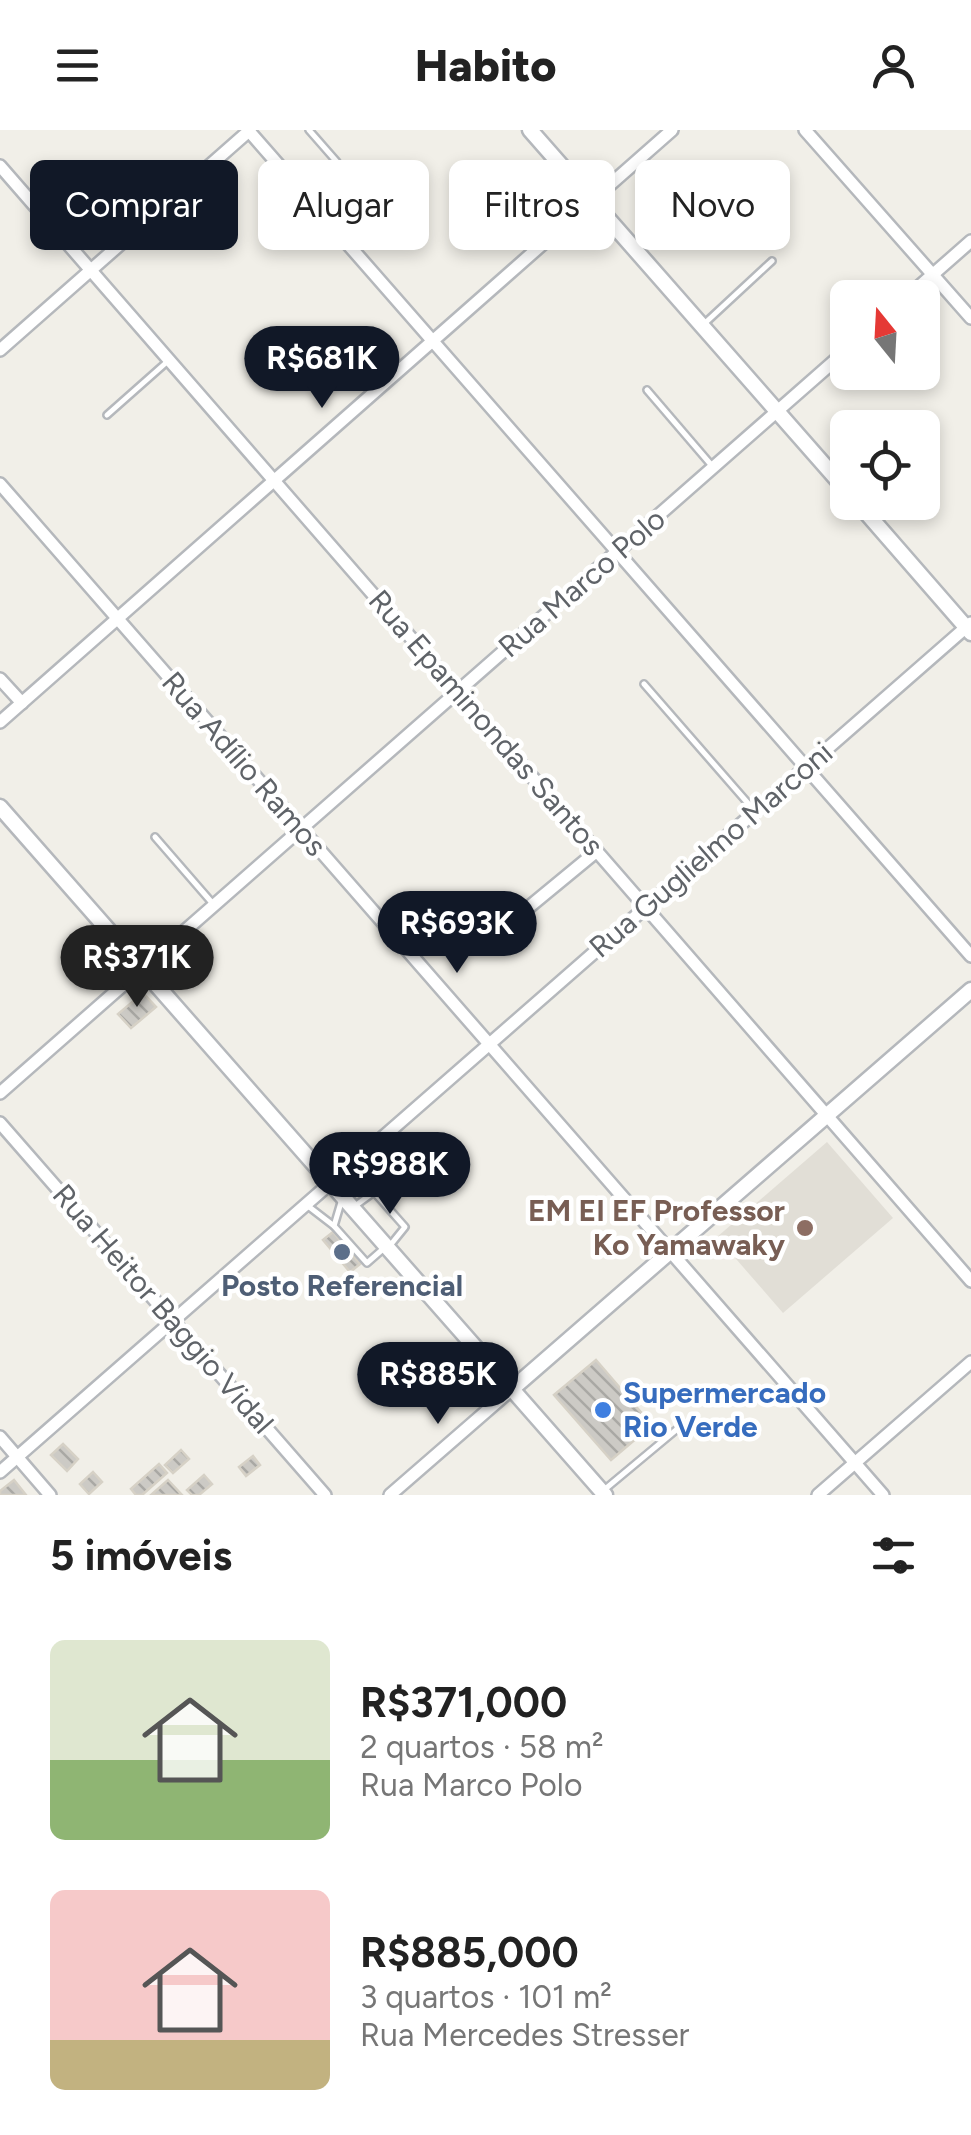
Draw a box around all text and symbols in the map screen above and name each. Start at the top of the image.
icon: menu [50,38,105,93]
text: Habito [415,38,556,92]
icon: person [866,38,921,93]
chip: Comprar [30,160,238,250]
chip: Alugar [258,160,429,250]
chip: Filtros [449,160,615,250]
chip: Novo [635,160,790,250]
north arrow [830,280,940,390]
map controls [830,280,940,520]
pin: R$681K [241,326,403,411]
text: R$681K [266,339,378,377]
button: locate [830,410,940,520]
street label: Rua Marco Polo [491,500,673,665]
street label: Rua Epaminondas Santos [361,582,612,863]
street label: Rua Adílio Ramos [154,664,335,863]
street label: Rua Guglielmo Marconi [581,734,840,965]
pin: R$693K [376,891,538,976]
text: R$693K [400,904,514,942]
pin: R$371K [56,925,218,1010]
text: R$371K [83,938,191,976]
pin: R$988K [309,1132,471,1217]
text: R$988K [331,1145,449,1183]
street label: Rua Heitor Baggio Vidal [45,1176,282,1441]
place label: EM EI EF Professor Ko Yamawaky [528,1192,786,1263]
marker: EM EI EF Professor Ko Yamawaky [794,1217,816,1239]
marker: Posto Referencial [331,1241,353,1263]
place label: Posto Referencial [221,1267,463,1304]
pin: R$885K [357,1342,519,1427]
text: R$885K [379,1355,497,1393]
place label: Supermercado Rio Verde [623,1374,826,1445]
marker: Supermercado Rio Verde [592,1399,614,1421]
icon: filters [866,1528,921,1583]
text: 5 imóveis [50,1530,232,1581]
text: R$371,000 [360,1677,567,1728]
icon: home [130,1680,250,1800]
text: 2 quartos · 58 m² [360,1728,603,1766]
text: Rua Marco Polo [360,1766,582,1804]
text: R$885,000 [360,1927,579,1978]
icon: home [130,1930,250,2050]
text: 3 quartos · 101 m² [360,1978,612,2016]
text: Rua Mercedes Stresser [360,2016,689,2054]

